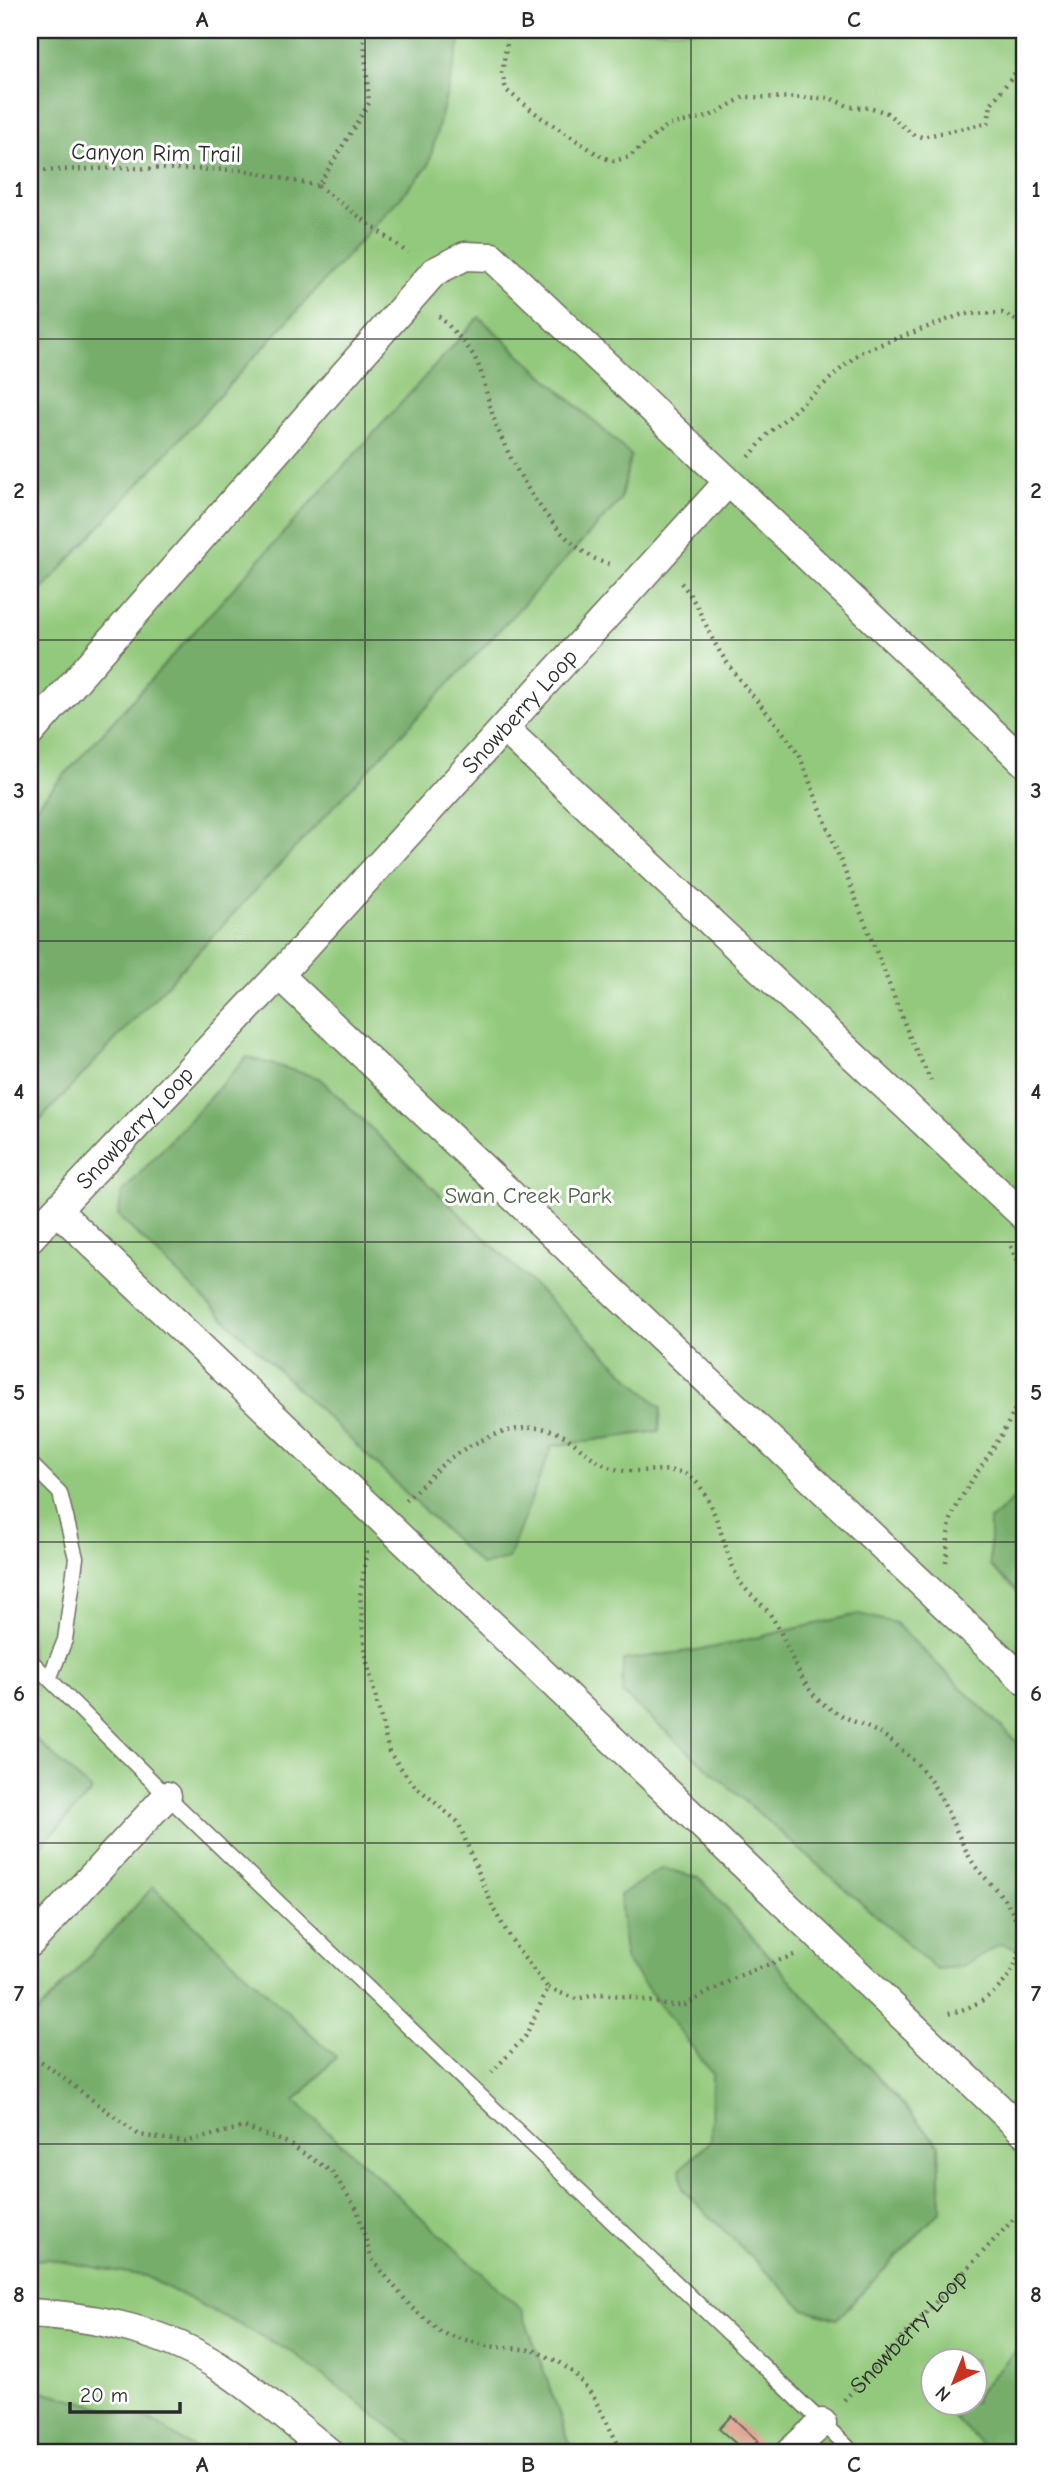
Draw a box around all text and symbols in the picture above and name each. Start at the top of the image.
text: A [196,6,209,33]
text: B [521,6,535,33]
text: C [847,6,861,33]
street label: Canyon Rim Trail [71,138,241,168]
text: 1 [14,176,24,203]
text: 1 [1031,176,1041,203]
text: 2 [13,477,25,504]
text: 2 [1030,477,1042,504]
street label: Snowberry Loop [456,643,583,779]
text: 3 [13,777,25,804]
text: 3 [1030,777,1042,804]
street label: Snowberry Loop [70,1061,199,1195]
text: 4 [14,1078,25,1105]
text: 4 [1031,1078,1042,1105]
park label: Swan Creek Park [444,1182,612,1209]
text: 5 [13,1379,25,1406]
text: 5 [1030,1379,1042,1406]
text: 6 [13,1680,25,1707]
text: 6 [1030,1680,1042,1707]
text: 7 [14,1980,25,2007]
text: 7 [1031,1980,1042,2007]
street label: Snowberry Loop [844,2264,973,2399]
text: 8 [13,2281,25,2308]
text: 8 [1030,2281,1042,2308]
north arrow [918,2346,988,2416]
scale bar [70,2371,180,2415]
text: N [931,2381,955,2406]
text: 20 m [80,2383,128,2407]
text: A [196,2451,209,2478]
text: B [521,2451,535,2478]
text: C [847,2451,861,2478]

